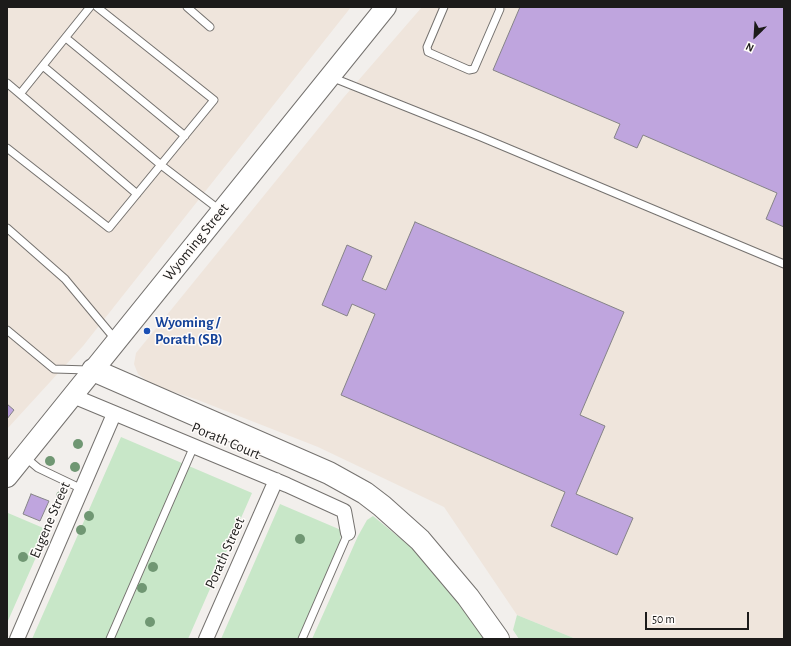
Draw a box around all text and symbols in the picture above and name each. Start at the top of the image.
north arrow [735,16,775,56]
text: N [744,41,756,54]
street label: Wyoming Street [159,199,233,285]
place label: Wyoming / Porath (SB) [155,313,223,348]
marker: Wyoming / Porath (SB) [142,326,152,336]
street label: Porath Court [189,418,263,464]
street label: Eugene Street [26,479,74,561]
street label: Porath Street [201,514,249,592]
scale bar [647,604,751,630]
text: 50 m [652,613,675,625]

